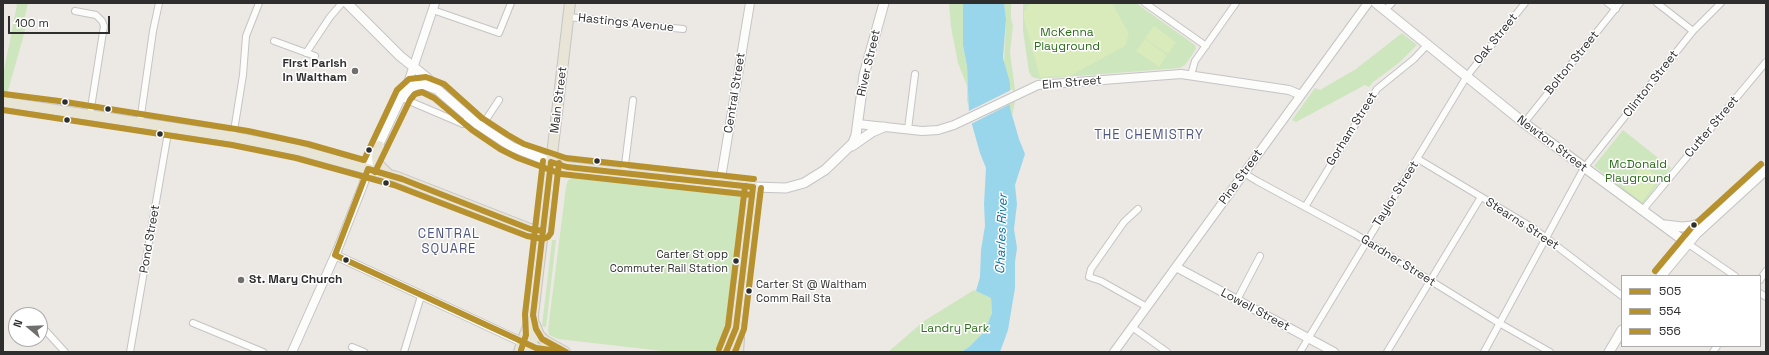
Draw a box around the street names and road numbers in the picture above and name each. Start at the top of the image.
street label: Hastings Avenue [577,11,675,35]
street label: Oak Street [1471,11,1521,67]
street label: River Street [854,28,884,98]
street label: Bolton Street [1542,28,1602,98]
street label: Clinton Street [1621,48,1681,120]
street label: Central Street [722,52,748,134]
street label: Main Street [548,66,570,134]
street label: Elm Street [1042,73,1102,93]
street label: Gorham Street [1324,89,1380,169]
street label: Cutter Street [1682,93,1742,161]
street label: Newton Street [1514,113,1590,175]
street label: Pine Street [1216,147,1266,207]
street label: Taylor Street [1370,158,1422,230]
street label: Stearns Street [1483,195,1561,253]
street label: Pond Street [137,204,163,274]
street label: Gardner Street [1358,232,1438,290]
street label: Lowell Street [1218,286,1292,334]

